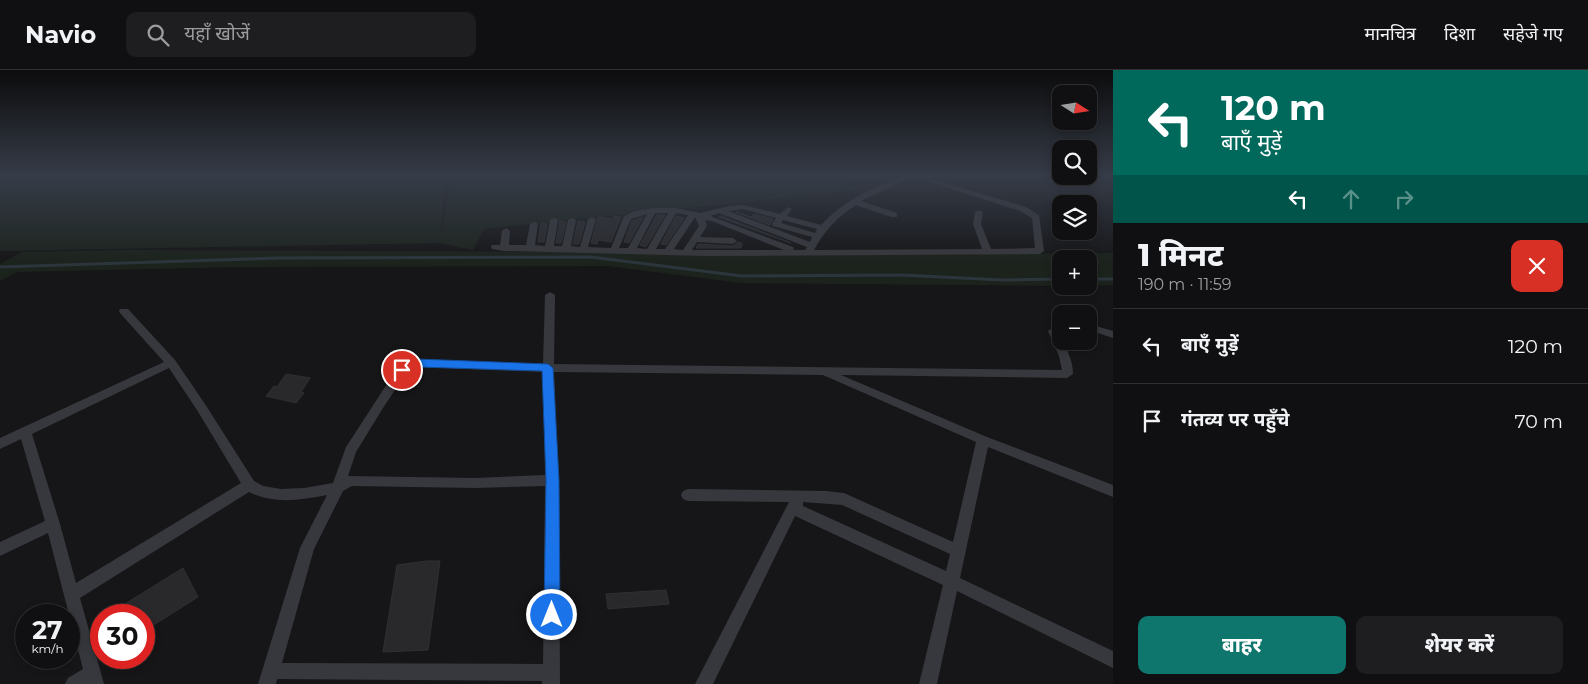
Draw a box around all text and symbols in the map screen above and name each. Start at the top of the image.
search box [126,12,476,57]
text: Navio [25,20,96,49]
icon: search [144,21,172,49]
text: यहाँ खोजें [184,22,250,45]
text: मानचित्र [1365,23,1416,45]
text: दिशा [1444,23,1475,45]
text: सहेजे गए [1503,23,1563,45]
north arrow [1052,85,1098,130]
map controls [1052,85,1097,350]
text: 120 m [1221,86,1326,129]
icon: left [1138,90,1203,155]
text: बाएँ मुड़ें [1221,129,1282,156]
button: search [1052,140,1097,185]
icon: left [1284,185,1312,213]
icon: ahead [1337,185,1365,213]
icon: right [1390,185,1418,213]
button: layers [1052,195,1097,240]
text: 1 मिनट [1138,237,1223,274]
button: close [1511,240,1563,292]
button: + [1052,250,1097,295]
text: 190 m · 11:59 [1138,275,1231,294]
button: − [1052,305,1097,350]
icon: left [1138,332,1166,360]
text: बाएँ मुड़ें [1181,333,1238,356]
text: 120 m [1508,335,1563,358]
pin [381,349,423,391]
icon: arrive [388,356,416,384]
icon: arrive [1138,407,1166,435]
text: गंतव्य पर पहुँचे [1181,408,1289,431]
text: 70 m [1514,410,1563,433]
position arrow [525,588,577,640]
speed limit sign: 30 [90,604,155,669]
text: 27 [32,615,63,645]
button: बाहर [1138,616,1346,674]
button: शेयर करें [1356,616,1563,674]
text: km/h [31,641,64,656]

